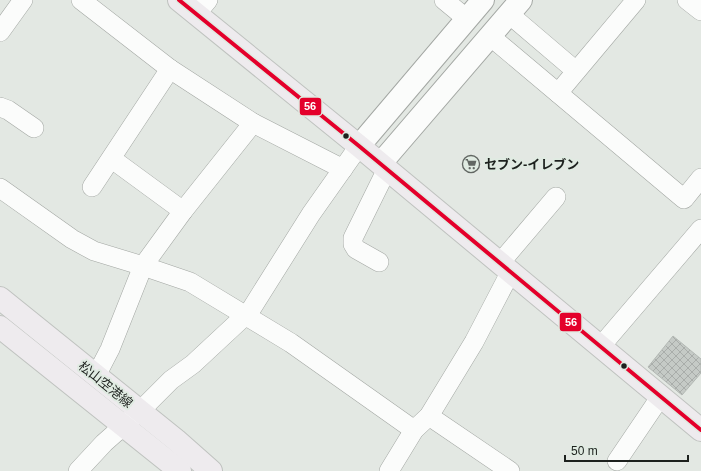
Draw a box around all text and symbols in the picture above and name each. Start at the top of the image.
line badge: 56 [299,97,322,116]
text: 56 [304,100,316,112]
unlabelled marker [341,131,351,141]
supermarket icon: セブン-イレブン [461,154,481,174]
place label: セブン-イレブン [484,157,579,172]
line badge: 56 [559,312,582,332]
text: 56 [565,316,577,328]
street label: 松山空港線 [76,358,136,411]
unlabelled marker [619,361,629,371]
scale bar [565,437,688,463]
text: 50 m [571,444,598,458]

